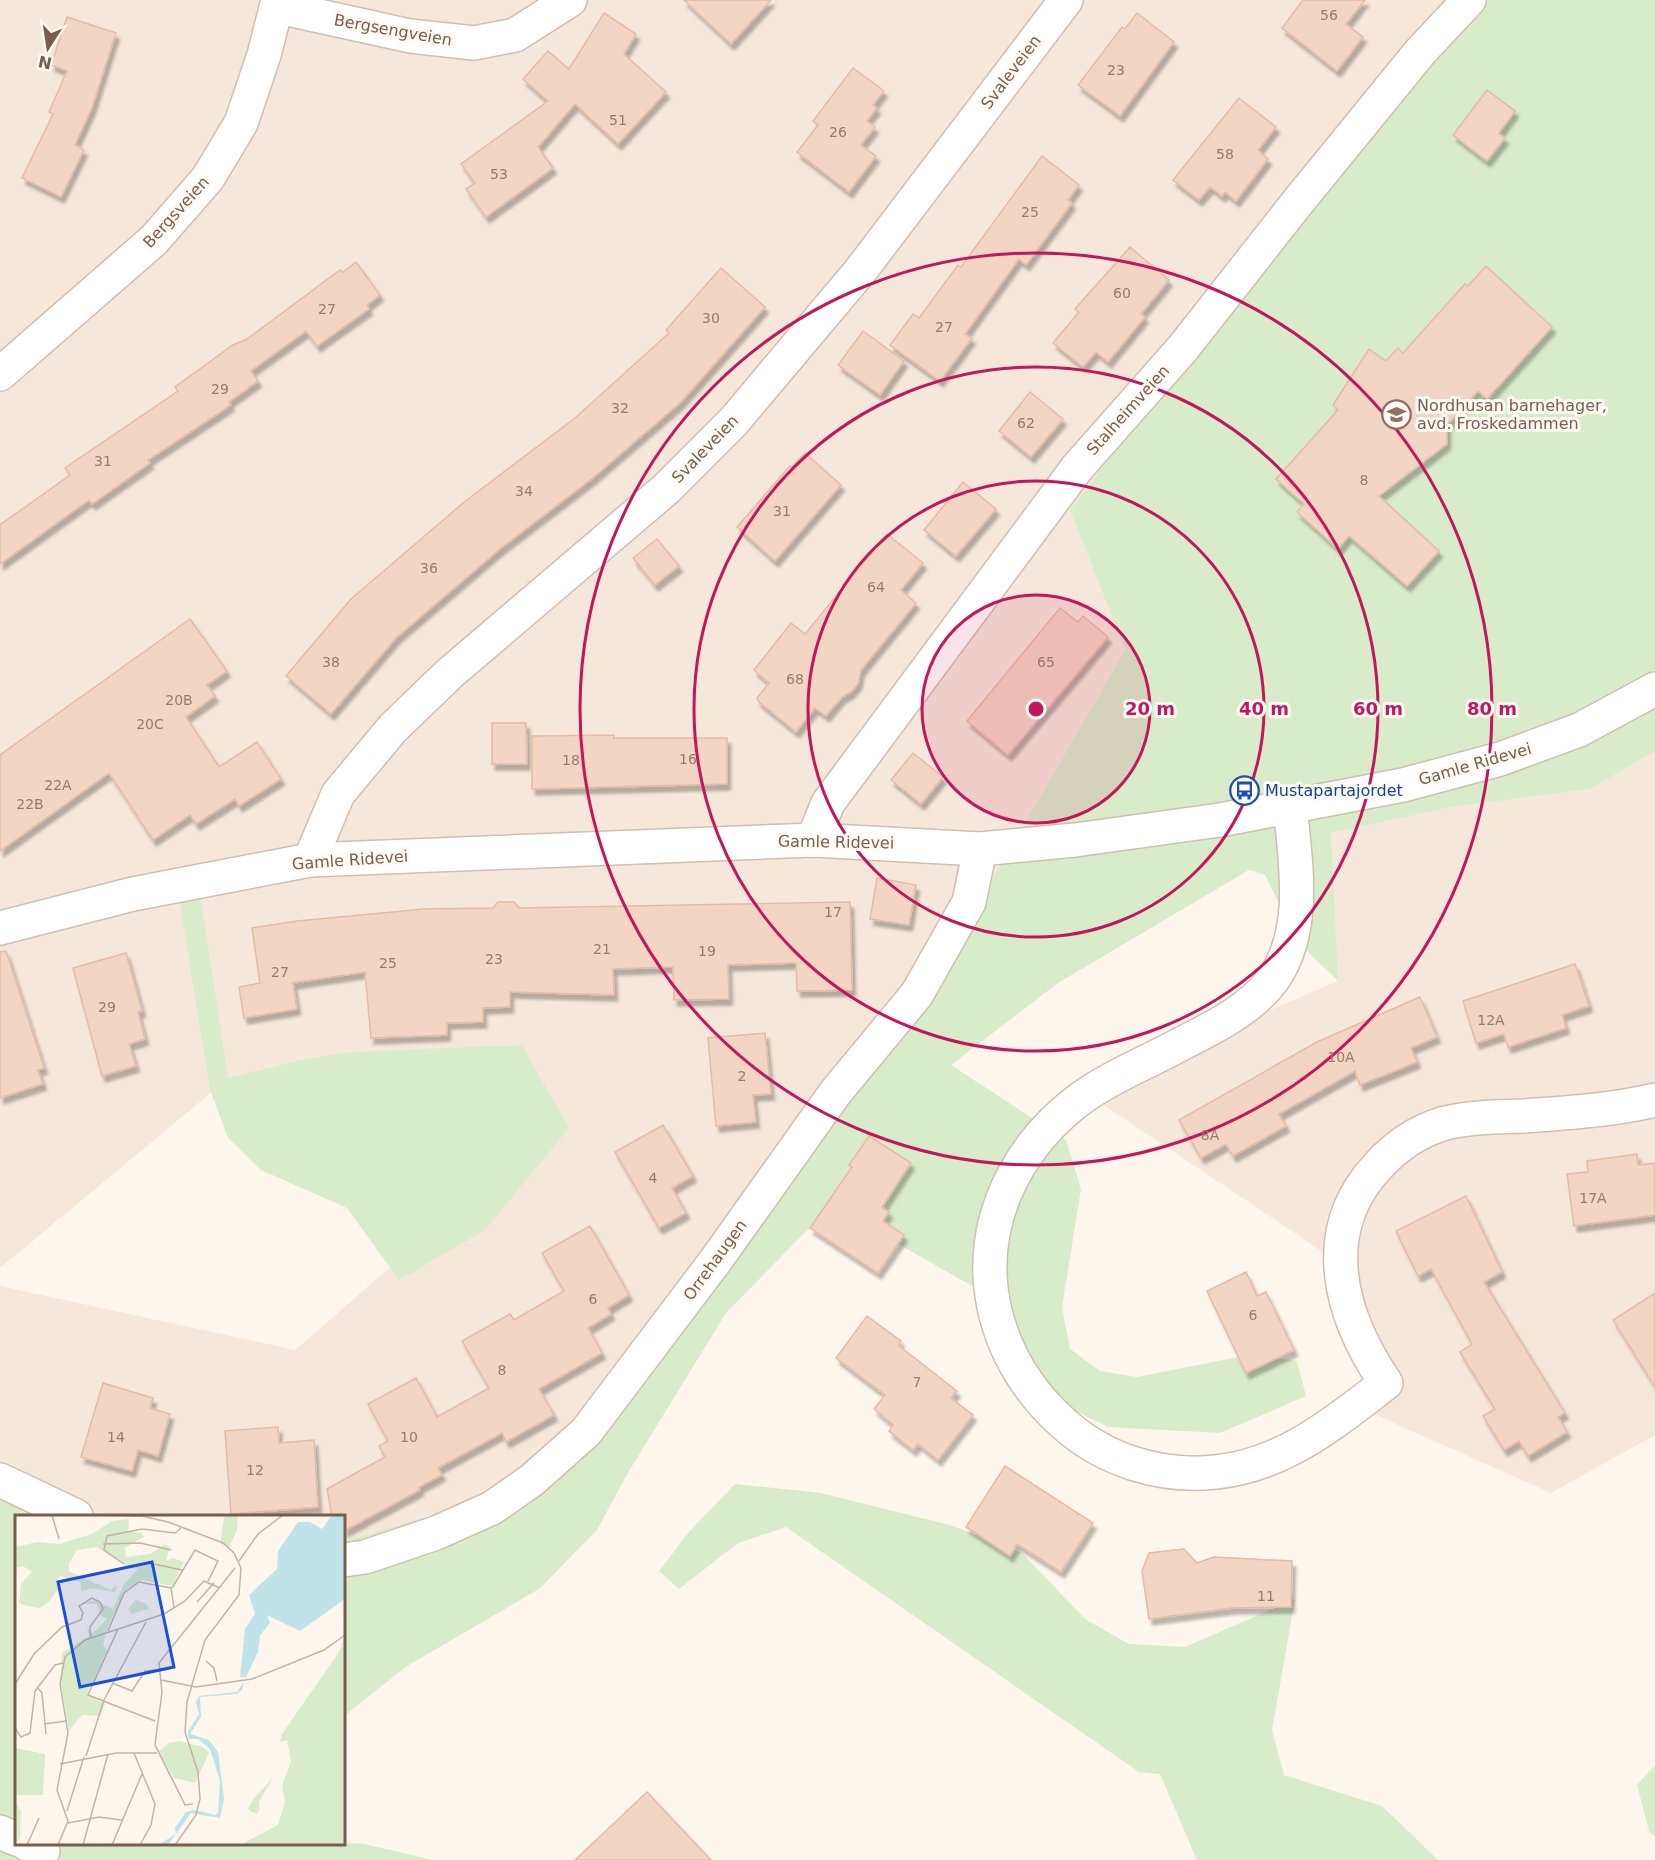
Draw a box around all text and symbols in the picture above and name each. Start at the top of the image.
house number: 56 [1320,7,1338,23]
street label: Bergsengveien [333,10,453,50]
north arrow [18,18,78,78]
street label: Svaleveien [977,31,1045,113]
text: N [36,51,54,73]
house number: 23 [1107,62,1125,78]
house number: 51 [609,112,627,128]
house number: 26 [829,124,847,140]
house number: 58 [1216,146,1234,162]
house number: 53 [490,166,508,182]
street label: Bergsveien [139,172,213,252]
house number: 25 [1021,204,1039,220]
house number: 60 [1113,285,1131,301]
house number: 27 [318,301,336,317]
house number: 30 [702,310,720,326]
house number: 27 [935,319,953,335]
street label: Stalheimveien [1083,361,1173,459]
house number: 29 [211,381,229,397]
place label: Nordhusan barnehager, avd. Froskedammen [1417,396,1607,433]
school or university icon: Nordhusan barnehager, avd. Froskedammen [1380,398,1412,430]
house number: 32 [611,400,629,416]
street label: Svaleveien [668,411,742,487]
house number: 62 [1017,415,1035,431]
house number: 31 [94,453,112,469]
house number: 8 [1360,472,1368,488]
house number: 34 [515,483,533,499]
house number: 31 [773,503,791,519]
house number: 36 [420,560,438,576]
house number: 64 [867,579,885,595]
house number: 38 [322,654,340,670]
house number: 65 [1037,654,1055,670]
house number: 68 [786,671,804,687]
house number: 20B [165,692,193,708]
text: 20 m [1125,698,1175,719]
text: 40 m [1239,698,1289,719]
text: 60 m [1353,698,1403,719]
text: 80 m [1467,698,1517,719]
centre of rings [1026,699,1046,719]
house number: 20C [136,716,164,732]
street label: Gamle Ridevei [1416,739,1534,789]
house number: 16 [679,751,697,767]
house number: 18 [562,752,580,768]
bus stop icon: Mustapartajordet [1228,774,1260,806]
house number: 22A [44,777,72,793]
place label: Mustapartajordet [1265,781,1403,800]
house number: 22B [16,796,44,812]
street label: Gamle Ridevei [778,831,894,853]
street label: Gamle Ridevei [291,846,409,874]
house number: 17 [824,904,842,920]
house number: 21 [593,941,611,957]
house number: 19 [698,943,716,959]
house number: 23 [485,951,503,967]
house number: 25 [379,955,397,971]
house number: 27 [271,964,289,980]
house number: 29 [98,999,116,1015]
house number: 12A [1477,1012,1505,1028]
house number: 10A [1327,1049,1355,1065]
house number: 2 [738,1068,746,1084]
house number: 8A [1201,1127,1220,1143]
house number: 4 [649,1170,658,1186]
house number: 17A [1579,1190,1607,1206]
street label: Orrehaugen [679,1216,751,1304]
house number: 6 [589,1291,598,1307]
house number: 6 [1249,1307,1258,1323]
house number: 8 [498,1362,506,1378]
house number: 7 [913,1374,921,1390]
house number: 14 [107,1429,125,1445]
house number: 10 [400,1429,418,1445]
house number: 12 [246,1462,264,1478]
inset map [15,1515,345,1845]
house number: 11 [1257,1588,1275,1604]

